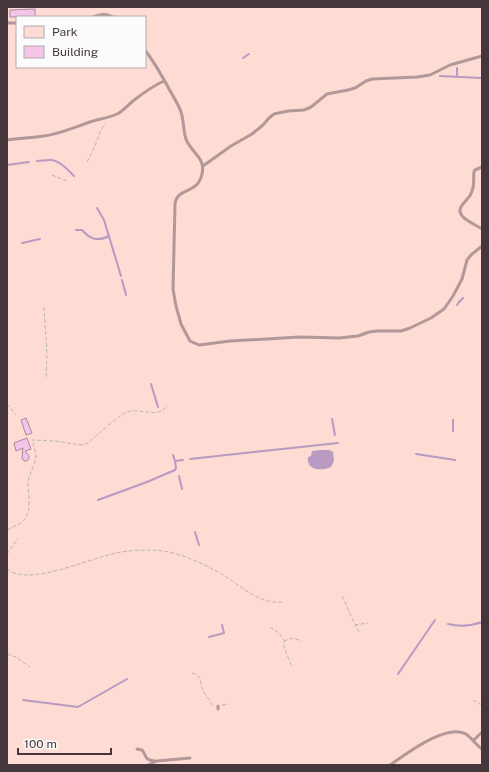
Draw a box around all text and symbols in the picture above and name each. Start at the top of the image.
legend [16,16,146,68]
text: Park [52,25,78,39]
text: Building [52,45,98,59]
scale bar [18,730,111,756]
text: 100 m [24,737,57,751]

